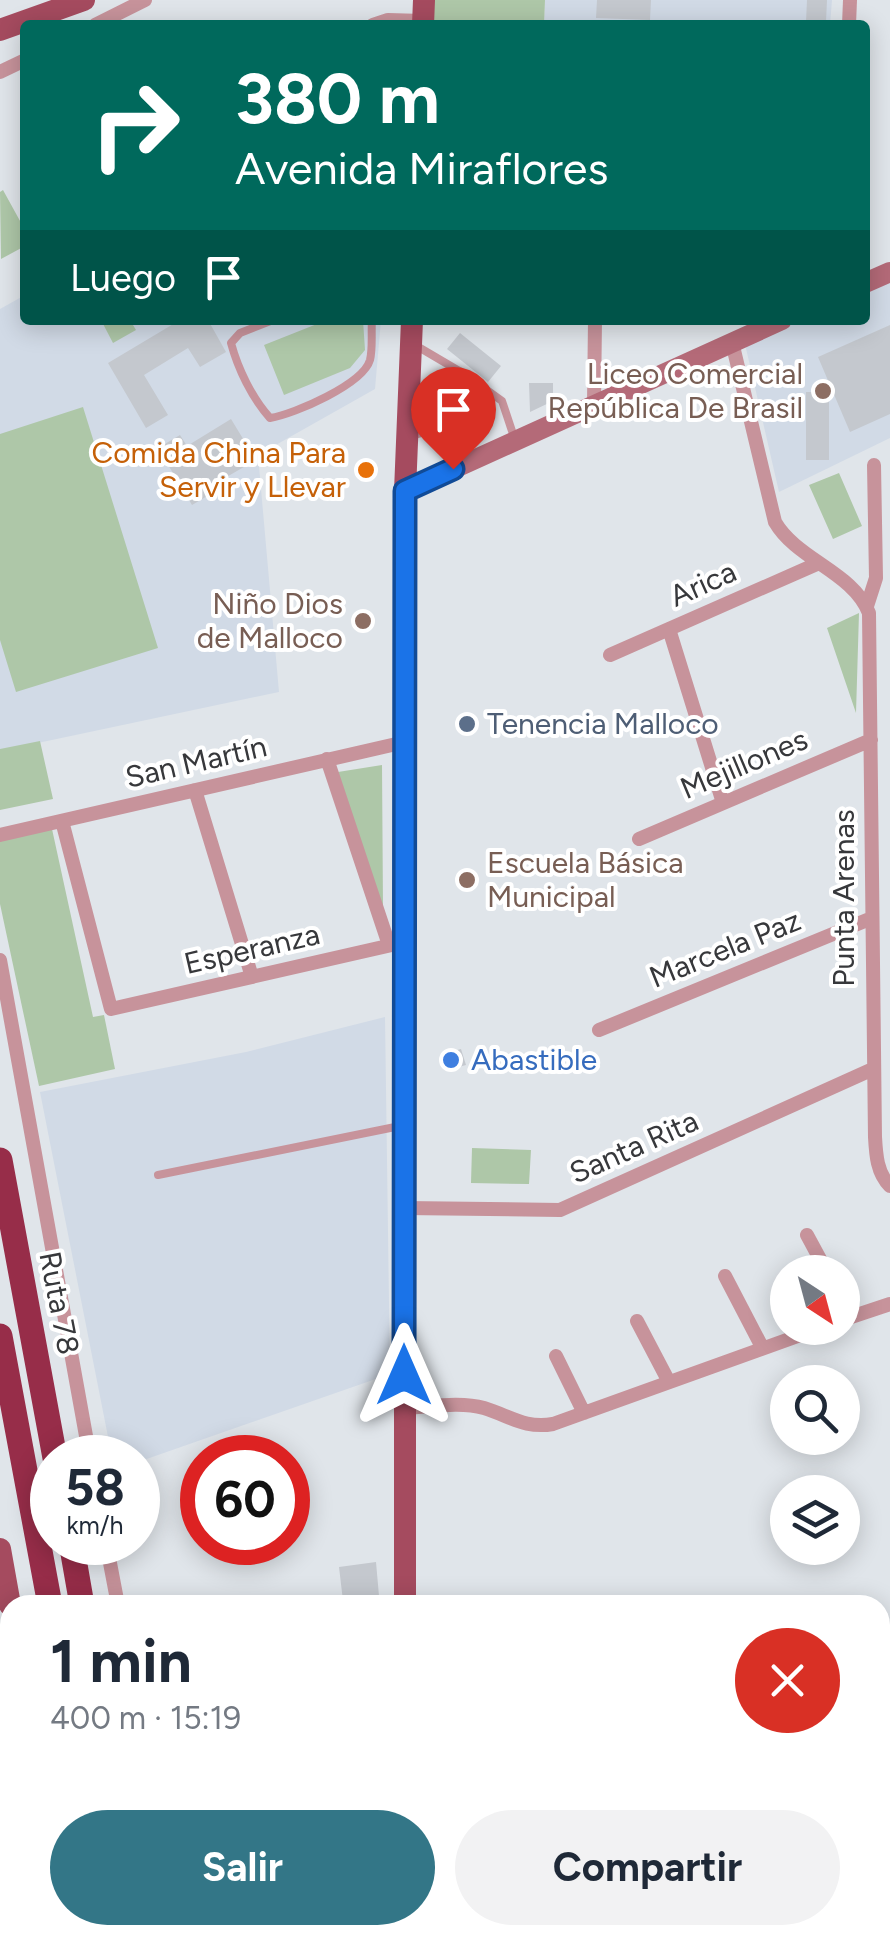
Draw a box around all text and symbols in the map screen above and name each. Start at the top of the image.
text: 380 m [235,56,440,141]
icon: right [70,60,200,190]
text: Avenida Miraflores [235,141,608,195]
icon: arrive [196,250,251,305]
text: Luego [70,255,176,301]
place label: Liceo Comercial República De Brasil [548,355,803,426]
pin [411,367,496,470]
marker: Liceo Comercial República De Brasil [812,380,834,402]
icon: arrive [426,382,481,437]
place label: Comida China Para Servir y Llevar [92,434,346,505]
marker: Comida China Para Servir y Llevar [355,459,377,481]
street label: Arica [664,553,742,614]
place label: Niño Dios de Malloco [197,585,343,656]
marker: Niño Dios de Malloco [352,610,374,632]
place label: Tenencia Malloco [487,705,719,742]
marker: Tenencia Malloco [456,713,478,735]
street label: Mejillones [675,720,813,807]
street label: San Martín [122,727,270,796]
street label: Punta Arenas [825,809,862,987]
place label: Escuela Básica Municipal [487,844,683,915]
marker: Escuela Básica Municipal [456,869,478,891]
street label: Marcela Paz [644,901,806,996]
street label: Esperanza [180,915,323,982]
place label: Abastible [471,1041,597,1078]
marker: Abastible [440,1049,462,1071]
street label: Santa Rita [564,1102,704,1191]
street label: Ruta 78 [31,1248,88,1357]
north arrow [770,1255,860,1345]
map controls [770,1255,860,1565]
position arrow [352,1323,456,1427]
button: search [770,1365,860,1455]
speed limit sign: 60 [180,1435,310,1565]
text: 58 [65,1457,125,1518]
button: layers [770,1475,860,1565]
text: km/h [66,1510,124,1540]
text: 1 min [50,1625,192,1697]
button: close [735,1628,840,1733]
text: 400 m · 15:19 [50,1699,241,1737]
button: Salir [50,1810,435,1925]
button: Compartir [455,1810,840,1925]

